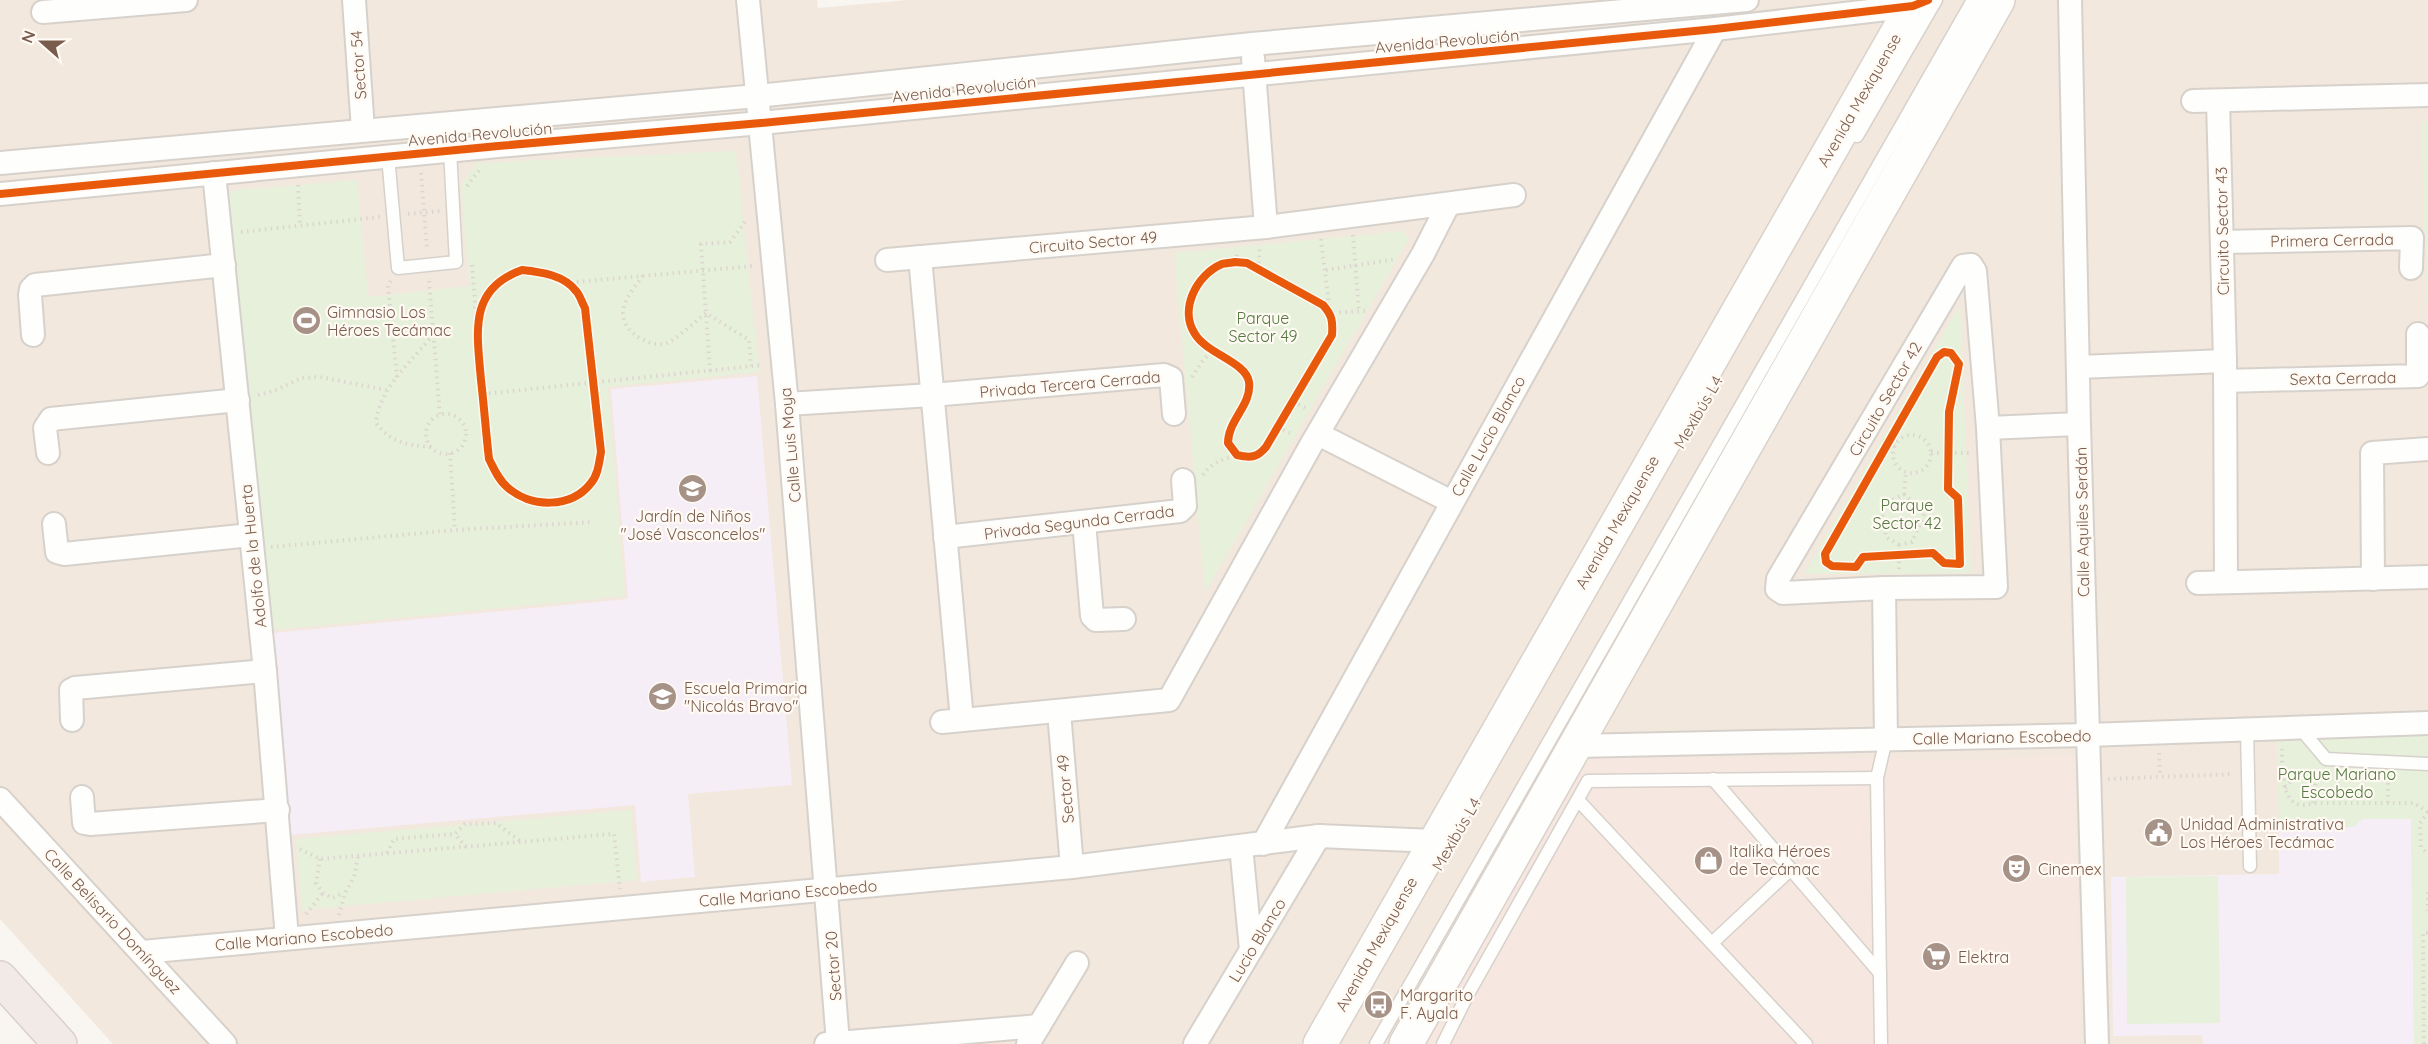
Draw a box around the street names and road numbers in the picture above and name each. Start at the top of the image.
street label: Avenida Revolución [1374,25,1520,57]
street label: Sector 54 [346,30,370,100]
street label: Avenida Mexiquense [1813,30,1905,170]
street label: Avenida Revolución [891,71,1037,107]
street label: Avenida Revolución [407,118,553,150]
street label: Circuito Sector 43 [2211,167,2233,295]
street label: Circuito Sector 49 [1028,226,1158,258]
street label: Primera Cerrada [2270,229,2394,251]
street label: Circuito Sector 42 [1844,338,1926,460]
street label: Privada Tercera Cerrada [979,366,1161,402]
street label: Sexta Cerrada [2290,367,2396,389]
street label: Calle Lucio Blanco [1447,372,1529,500]
street label: Mexibús L4 [1669,372,1727,452]
street label: Calle Luis Moya [775,387,805,503]
street label: Calle Aquiles Serdán [2071,447,2093,597]
street label: Avenida Mexiquense [1571,452,1663,592]
street label: Adolfo de la Huerta [236,483,270,629]
street label: Privada Segunda Cerrada [983,500,1175,544]
street label: Calle Mariano Escobedo [1912,725,2092,749]
street label: Sector 49 [1052,754,1078,824]
street label: Mexibús L4 [1427,794,1485,874]
street label: Calle Belisario Domínguez [40,844,186,998]
street label: Avenida Mexiquense [1331,873,1421,1015]
street label: Calle Mariano Escobedo [698,875,878,911]
street label: Lucio Blanco [1224,894,1290,986]
street label: Calle Mariano Escobedo [214,919,394,955]
street label: Sector 20 [821,930,845,1002]

